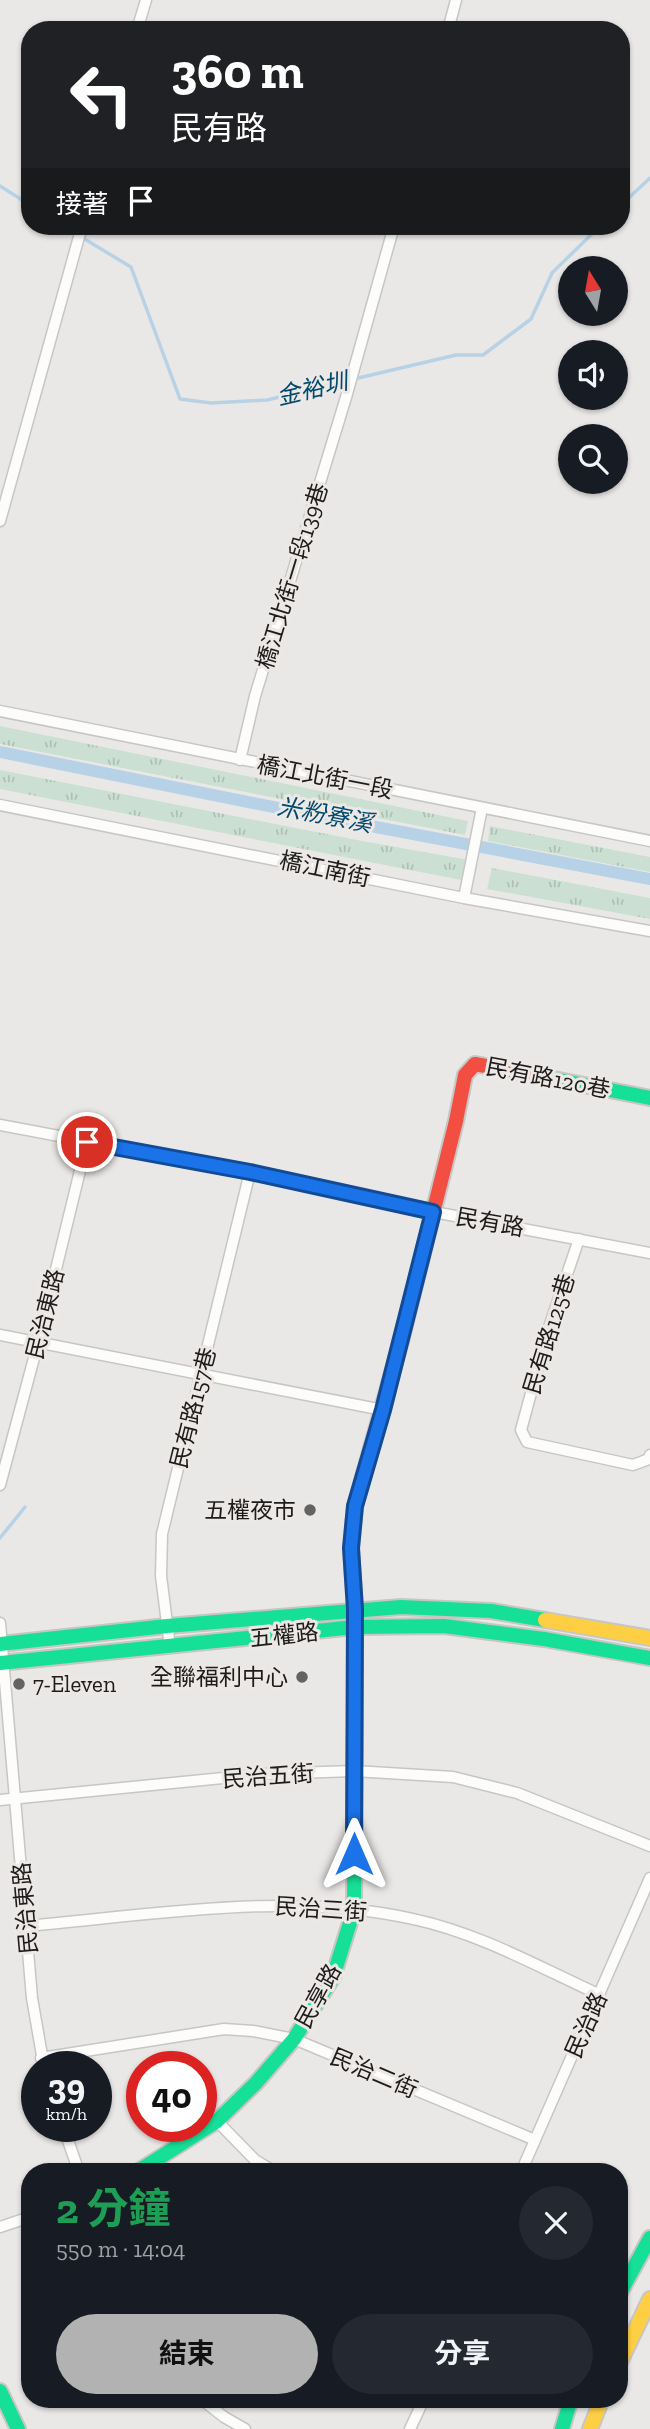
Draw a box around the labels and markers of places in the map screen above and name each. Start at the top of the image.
pin [57,1112,117,1172]
place label: 五權夜市 [204,1496,296,1524]
marker: 五權夜市 [302,1502,318,1518]
place label: 全聯福利中心 [150,1663,288,1691]
marker: 全聯福利中心 [294,1669,310,1685]
place label: 7-Eleven [33,1670,116,1698]
marker: 7-Eleven [11,1676,27,1692]

